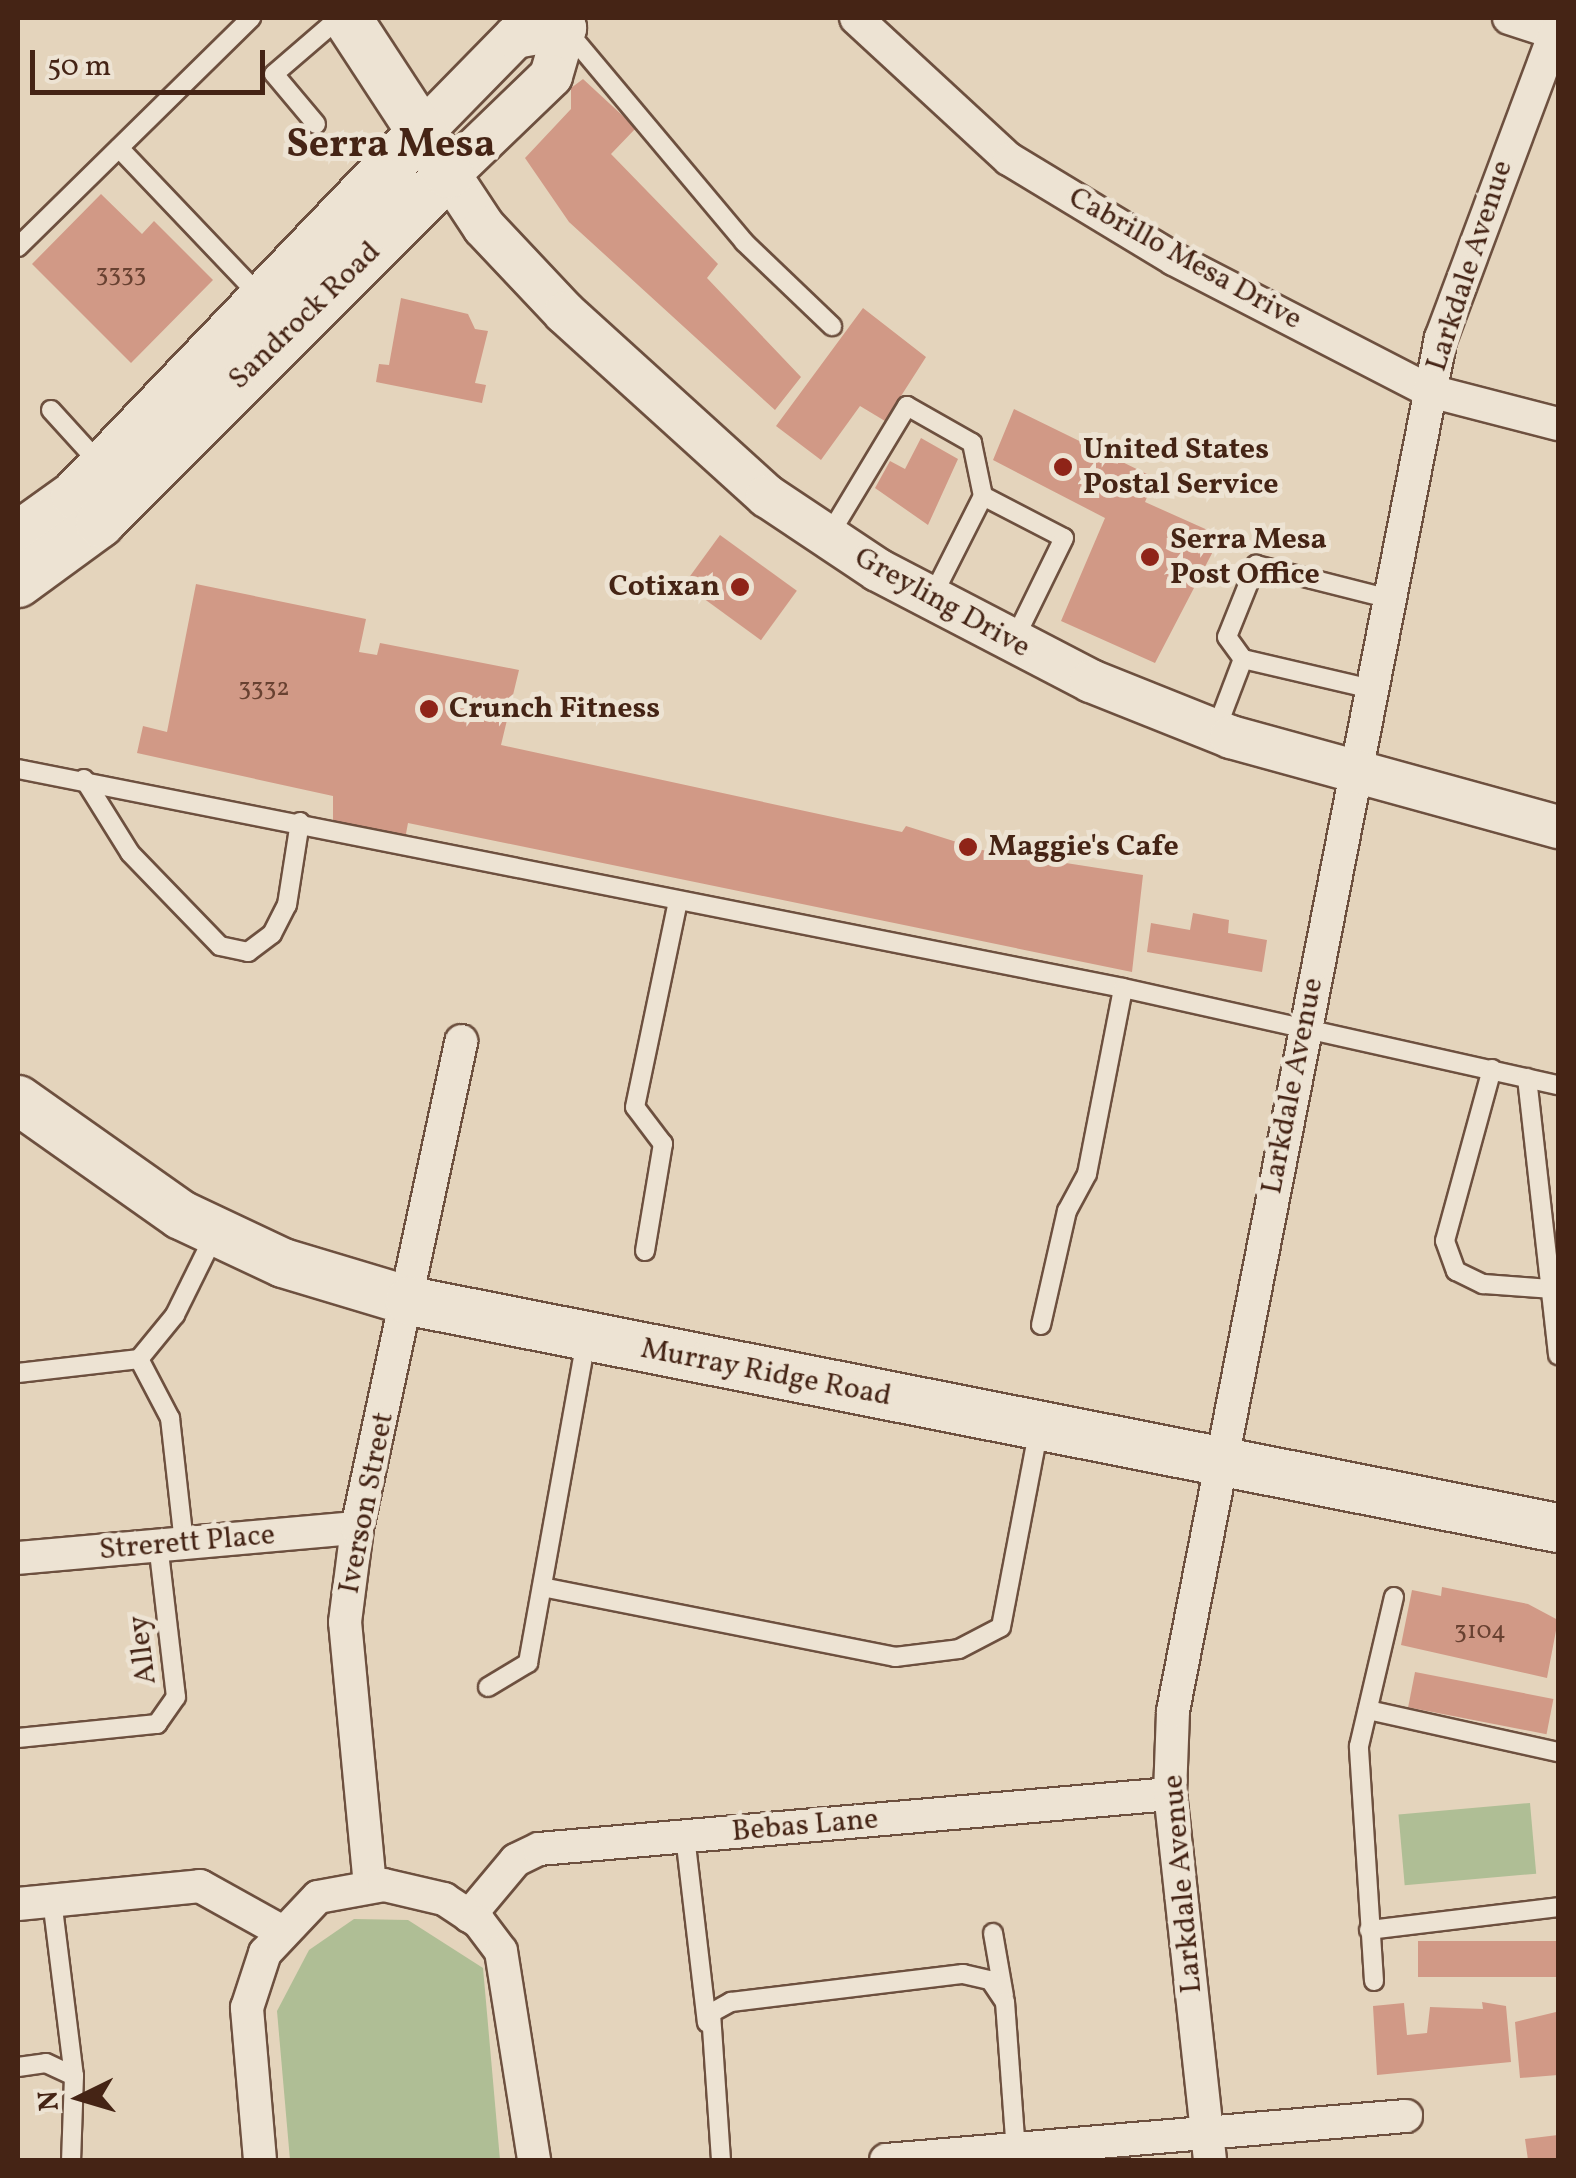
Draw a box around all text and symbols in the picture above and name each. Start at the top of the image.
scale bar [35,30,270,92]
text: 50 m [47,46,111,88]
district label: Serra Mesa [286,122,496,170]
street label: Larkdale Avenue [1419,156,1521,376]
street label: Cabrillo Mesa Drive [1062,180,1308,338]
street label: Sandrock Road [221,234,389,398]
house number: 3333 [96,260,146,290]
place label: United States Postal Service [1083,432,1279,502]
marker: United States Postal Service [1052,456,1074,478]
place label: Serra Mesa Post Office [1170,522,1327,592]
street label: Greyling Drive [848,540,1036,666]
marker: Serra Mesa Post Office [1139,546,1161,568]
place label: Cotixan [609,569,720,605]
marker: Cotixan [729,576,751,598]
house number: 3332 [238,674,290,704]
place label: Crunch Fitness [449,691,660,727]
marker: Crunch Fitness [418,698,440,720]
place label: Maggie's Cafe [988,829,1179,865]
marker: Maggie's Cafe [957,836,979,858]
street label: Larkdale Avenue [1254,975,1332,1197]
street label: Murray Ridge Road [637,1331,895,1415]
street label: Iverson Street [332,1409,402,1597]
street label: Strerett Place [98,1517,276,1569]
street label: Alley [121,1613,165,1687]
house number: 3104 [1454,1617,1506,1647]
street label: Larkdale Avenue [1156,1773,1210,1995]
street label: Bebas Lane [730,1802,880,1850]
north arrow [30,2048,130,2148]
text: N [29,2089,70,2112]

